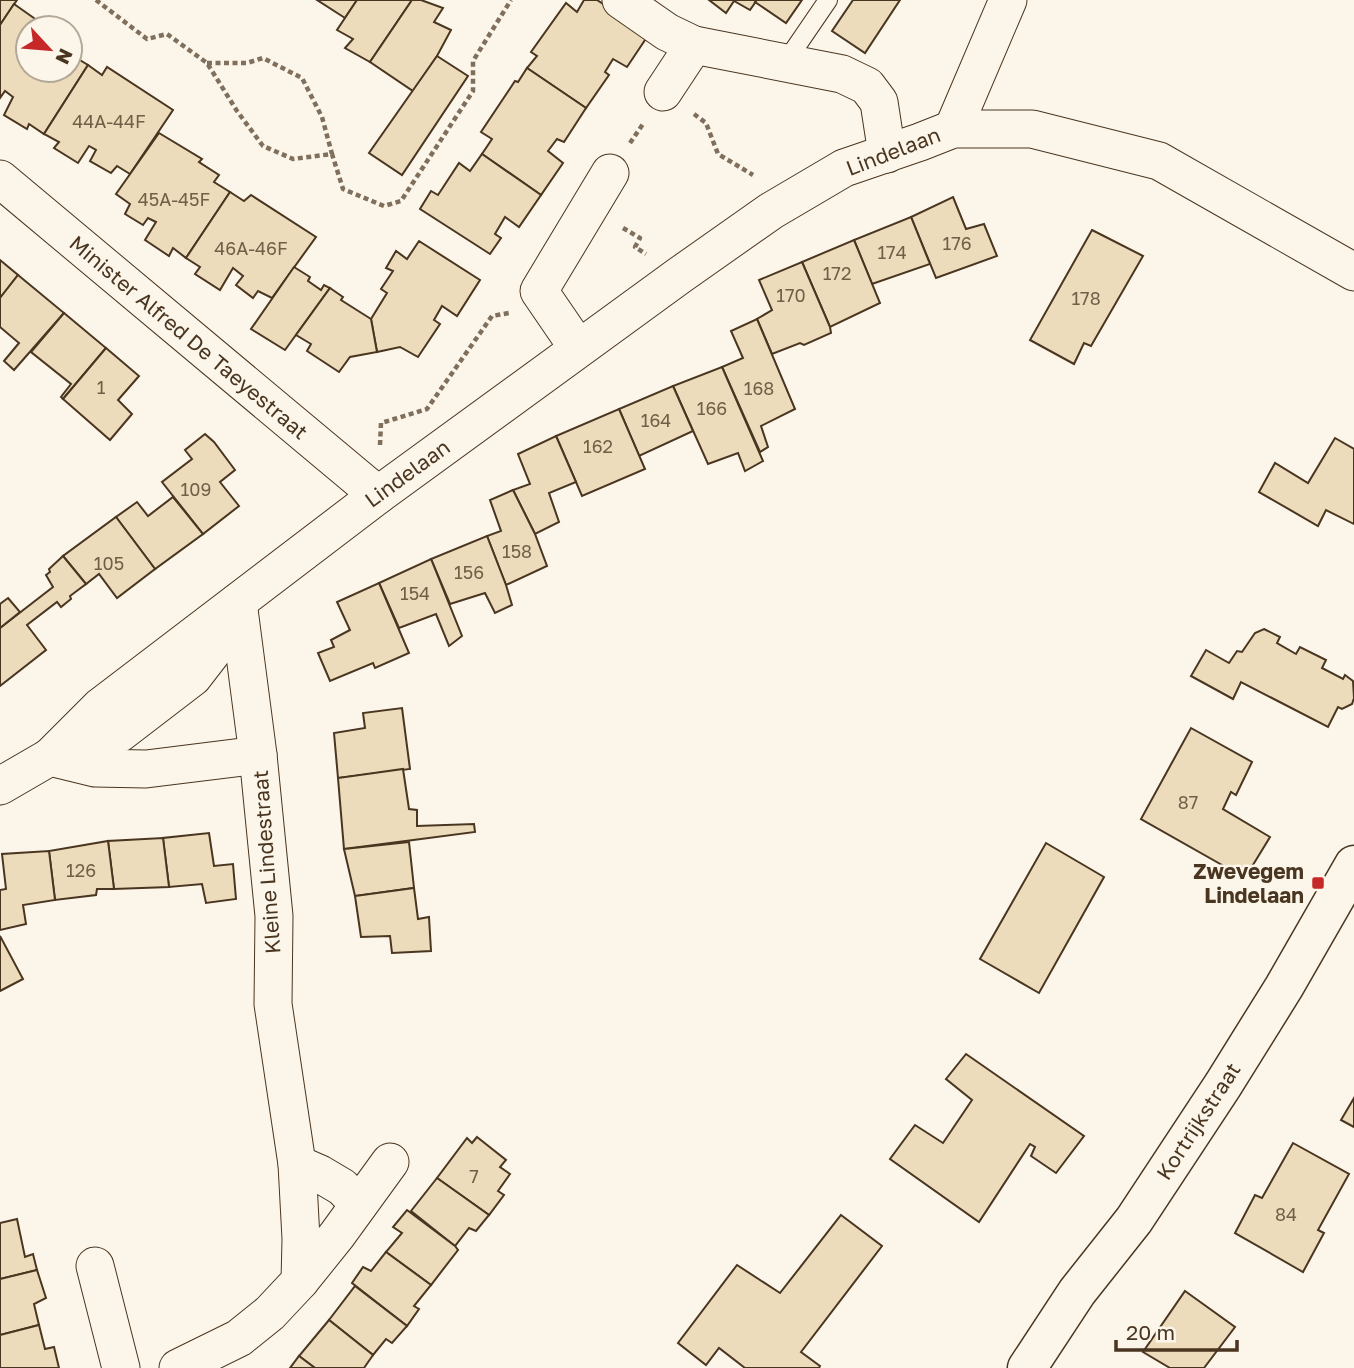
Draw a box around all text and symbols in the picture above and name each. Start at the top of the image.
north arrow [14,14,84,84]
text: N [51,45,78,68]
house number: 44A-44F [72,110,146,132]
street label: Lindelaan [842,121,944,181]
house number: 45A-45F [138,188,210,210]
street label: Minister Alfred De Taeyestraat [65,230,313,444]
house number: 176 [942,232,972,254]
house number: 46A-46F [214,237,288,259]
house number: 174 [877,241,907,263]
house number: 172 [823,262,851,284]
house number: 170 [776,284,806,306]
house number: 178 [1071,287,1101,309]
house number: 1 [97,376,106,398]
house number: 168 [744,377,774,399]
house number: 166 [697,397,727,419]
house number: 164 [641,409,671,431]
street label: Lindelaan [359,433,455,513]
house number: 162 [583,435,613,457]
house number: 109 [181,478,211,500]
house number: 158 [502,540,532,562]
house number: 105 [94,552,124,574]
house number: 156 [454,561,484,583]
house number: 154 [400,582,430,604]
street label: Kleine Lindestraat [247,769,285,955]
house number: 87 [1178,791,1198,813]
place label: Zwevegem Lindelaan [1193,858,1304,908]
house number: 126 [66,859,96,881]
marker: Zwevegem Lindelaan [1310,875,1326,891]
street label: Kortrijkstraat [1150,1058,1246,1184]
house number: 7 [469,1165,479,1187]
house number: 84 [1275,1203,1297,1225]
scale bar [1116,1308,1237,1352]
text: 20 m [1126,1319,1175,1345]

